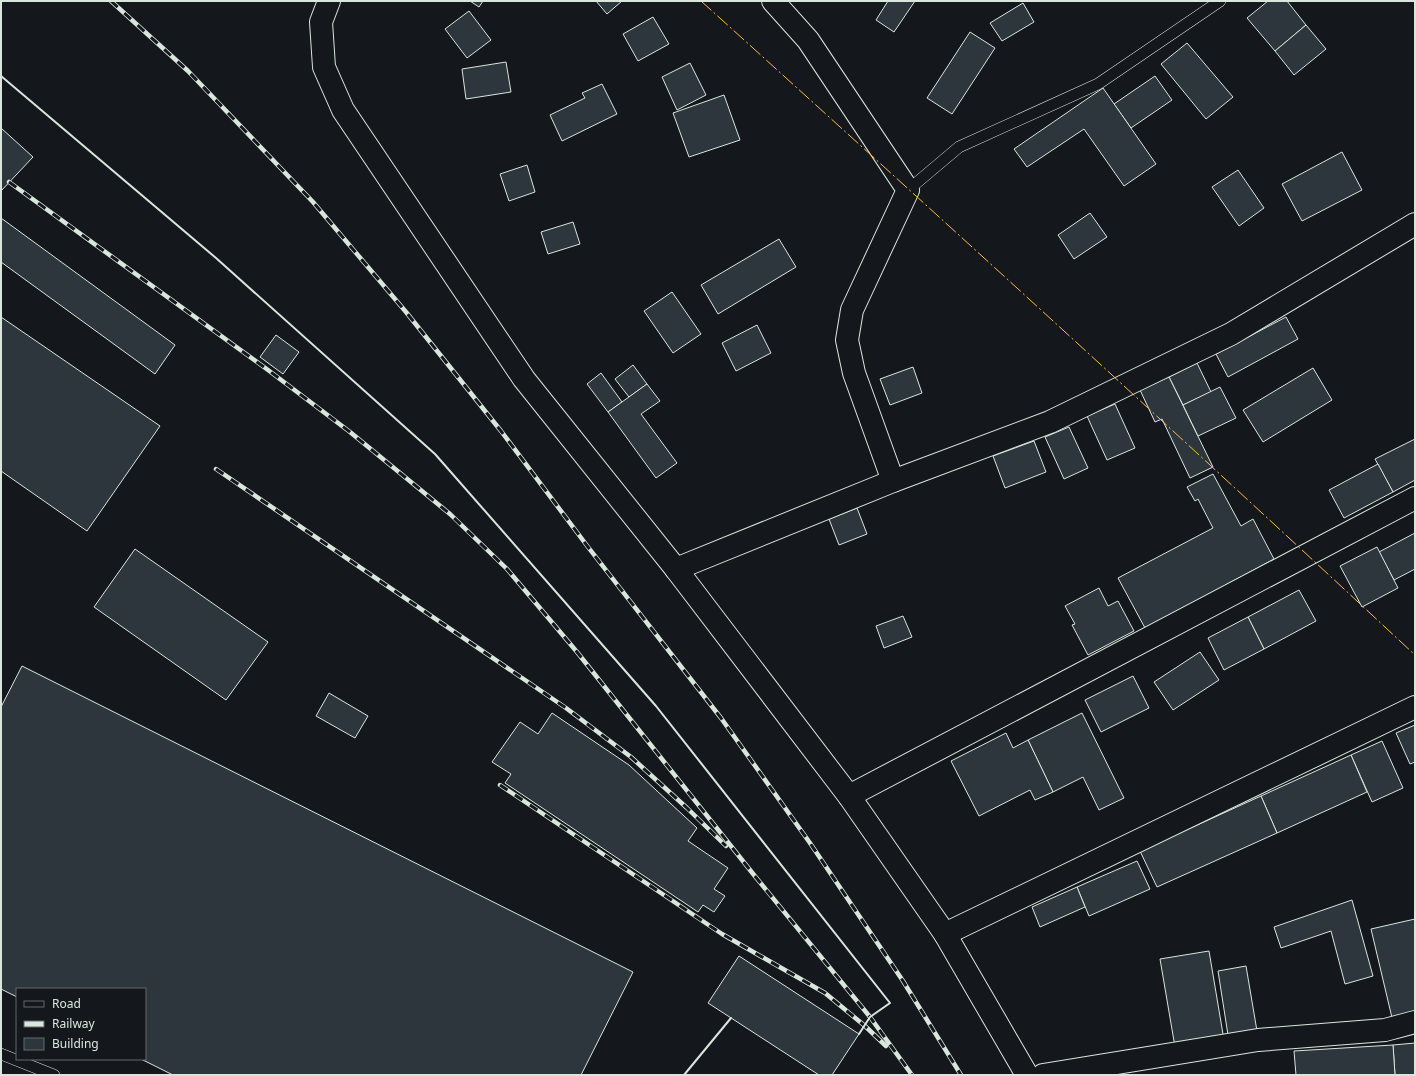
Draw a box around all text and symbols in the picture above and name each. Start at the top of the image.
legend [16,988,146,1060]
text: Road [52,995,81,1012]
text: Railway [52,1015,96,1032]
text: Building [52,1035,99,1052]

